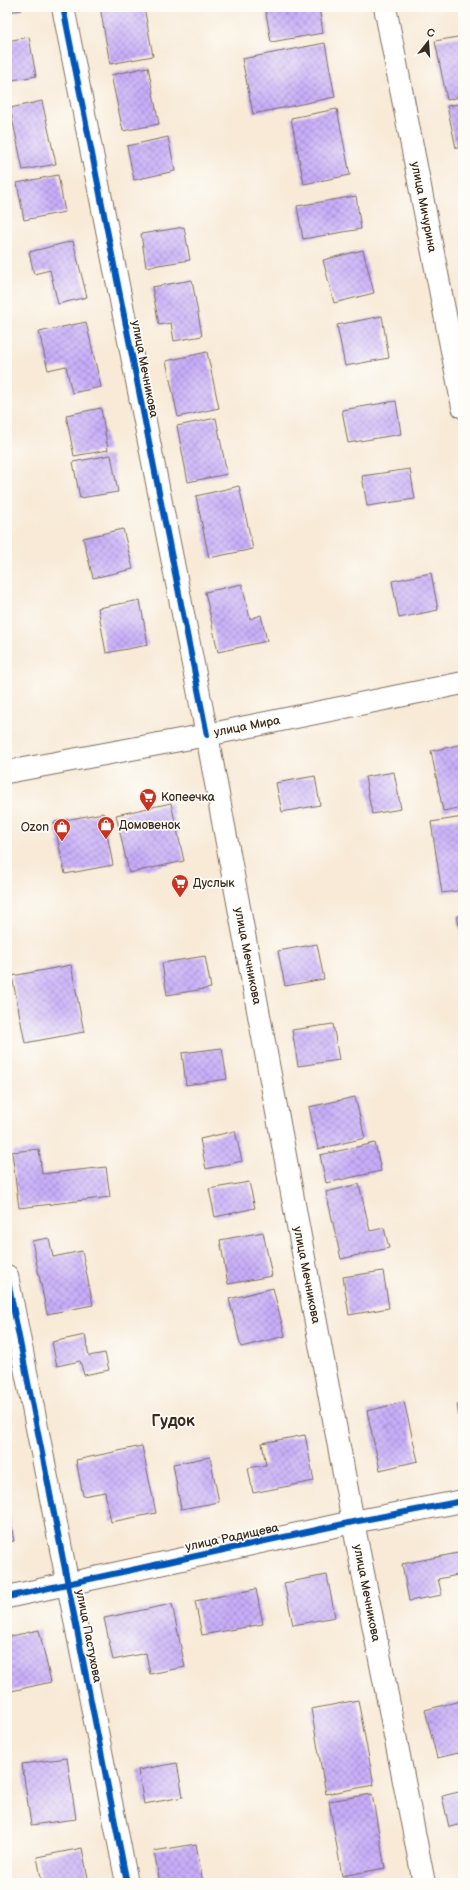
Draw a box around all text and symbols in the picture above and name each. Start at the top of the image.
north arrow [408,22,448,62]
text: С [425,26,437,40]
street label: улица Мичурина [407,160,440,254]
street label: улица Мечникова [128,319,161,419]
street label: улица Мира [213,713,281,740]
supermarket icon: Копеечка [138,787,158,812]
place label: Копеечка [161,790,215,805]
shop icon: Домовенок [96,815,116,840]
shop icon: Ozon [52,817,72,842]
place label: Домовенок [119,818,181,833]
place label: Ozon [21,820,49,835]
supermarket icon: Дуслык [170,873,190,898]
place label: Дуслык [193,876,235,891]
street label: улица Мечникова [231,906,264,1006]
street label: улица Мечникова [290,1225,323,1325]
district label: Гудок [151,1412,195,1431]
street label: улица Радищева [184,1520,280,1555]
street label: улица Мечникова [350,1543,383,1643]
street label: улица Пастухова [72,1588,105,1684]

